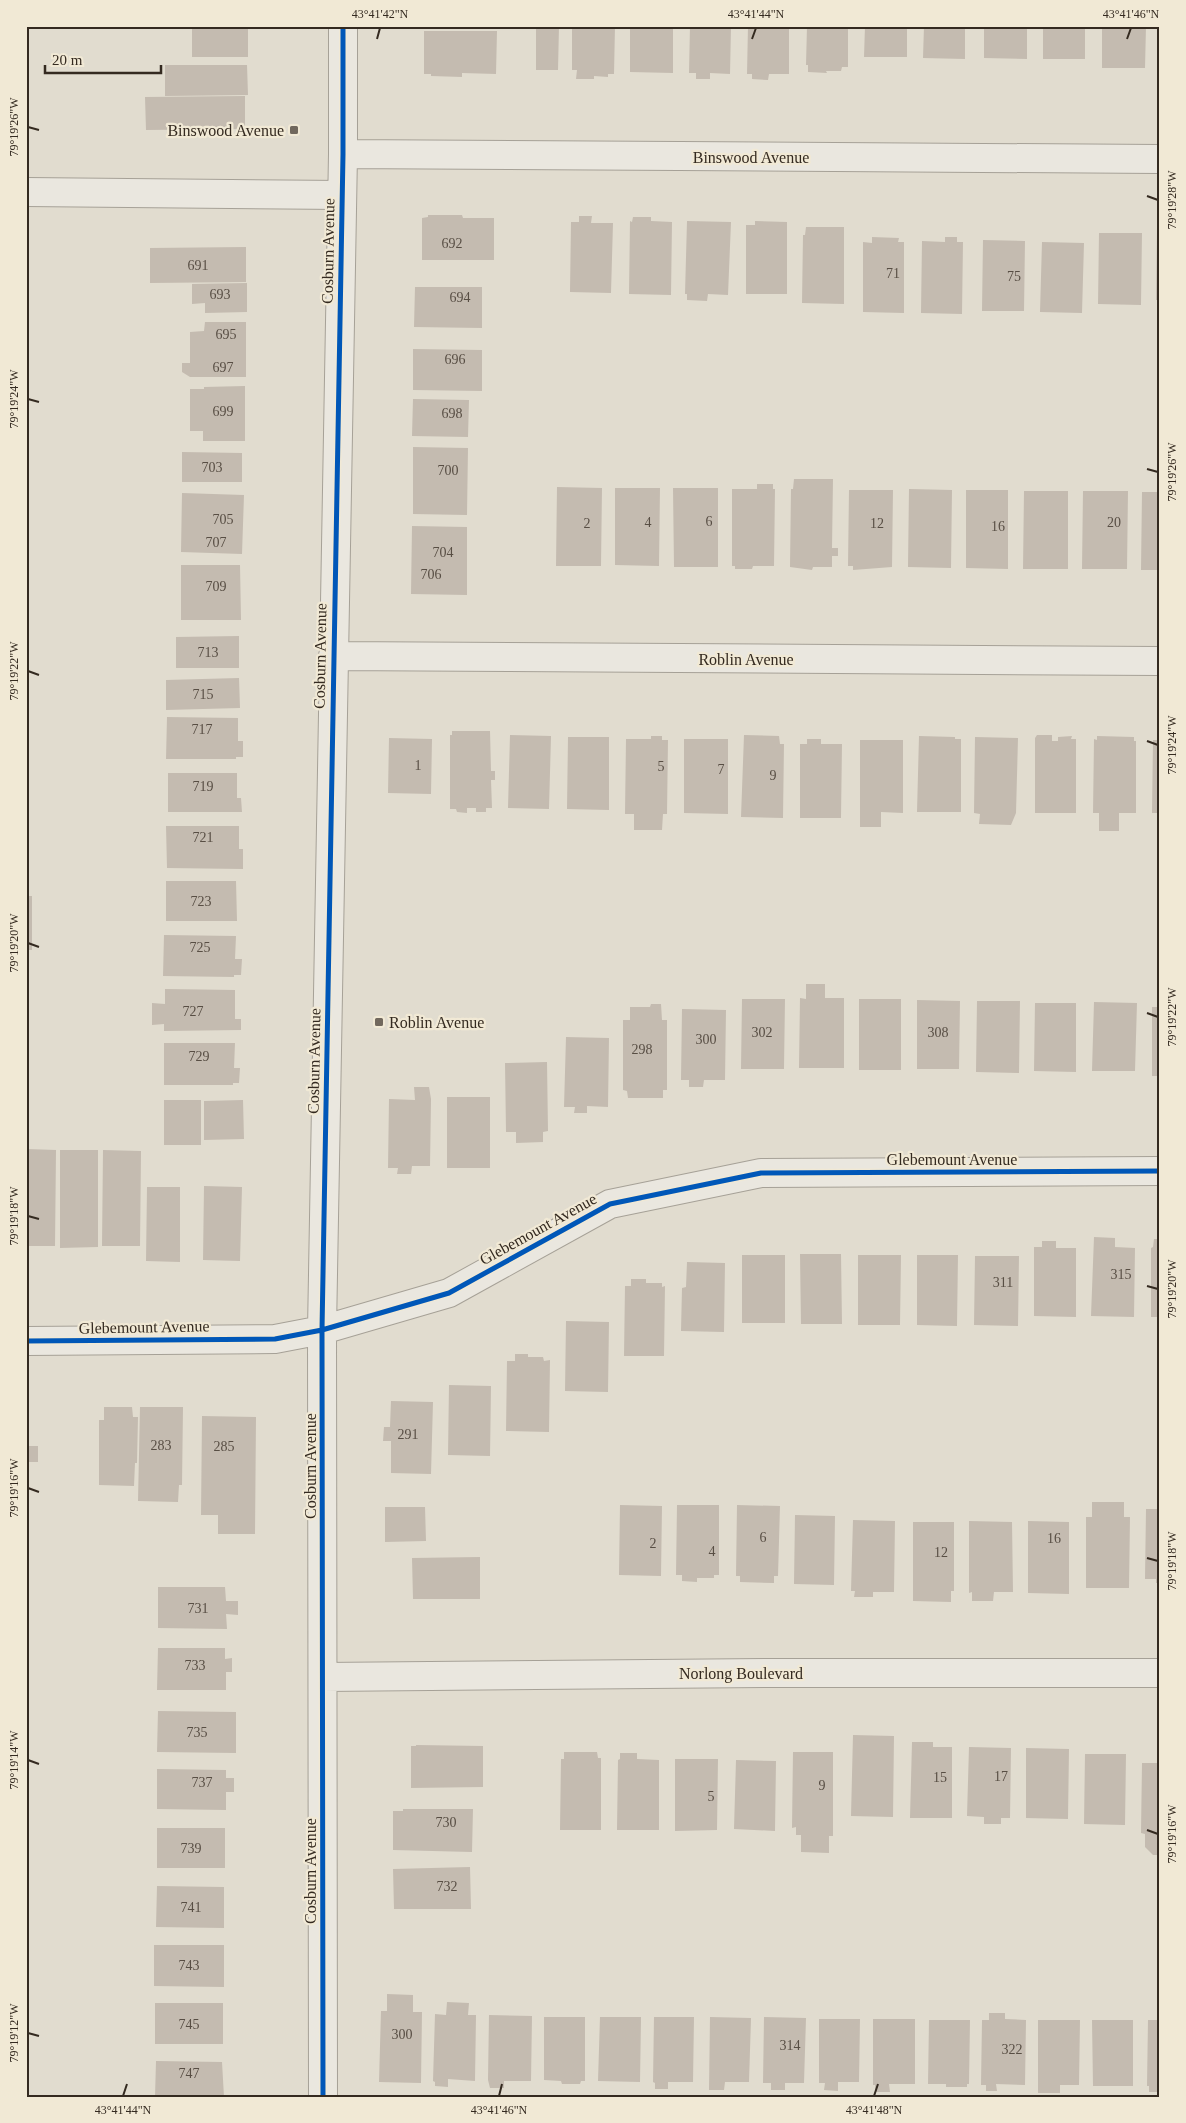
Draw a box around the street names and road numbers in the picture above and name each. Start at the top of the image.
street label: Binswood Avenue [693,149,809,166]
street label: Cosburn Avenue [319,198,337,304]
street label: Cosburn Avenue [311,603,329,709]
street label: Roblin Avenue [698,651,794,668]
street label: Cosburn Avenue [305,1008,323,1114]
street label: Glebemount Avenue [887,1151,1017,1168]
street label: Glebemount Avenue [477,1190,599,1268]
street label: Glebemount Avenue [78,1317,210,1337]
street label: Cosburn Avenue [302,1413,319,1519]
street label: Norlong Boulevard [679,1665,803,1683]
street label: Cosburn Avenue [302,1818,319,1924]

